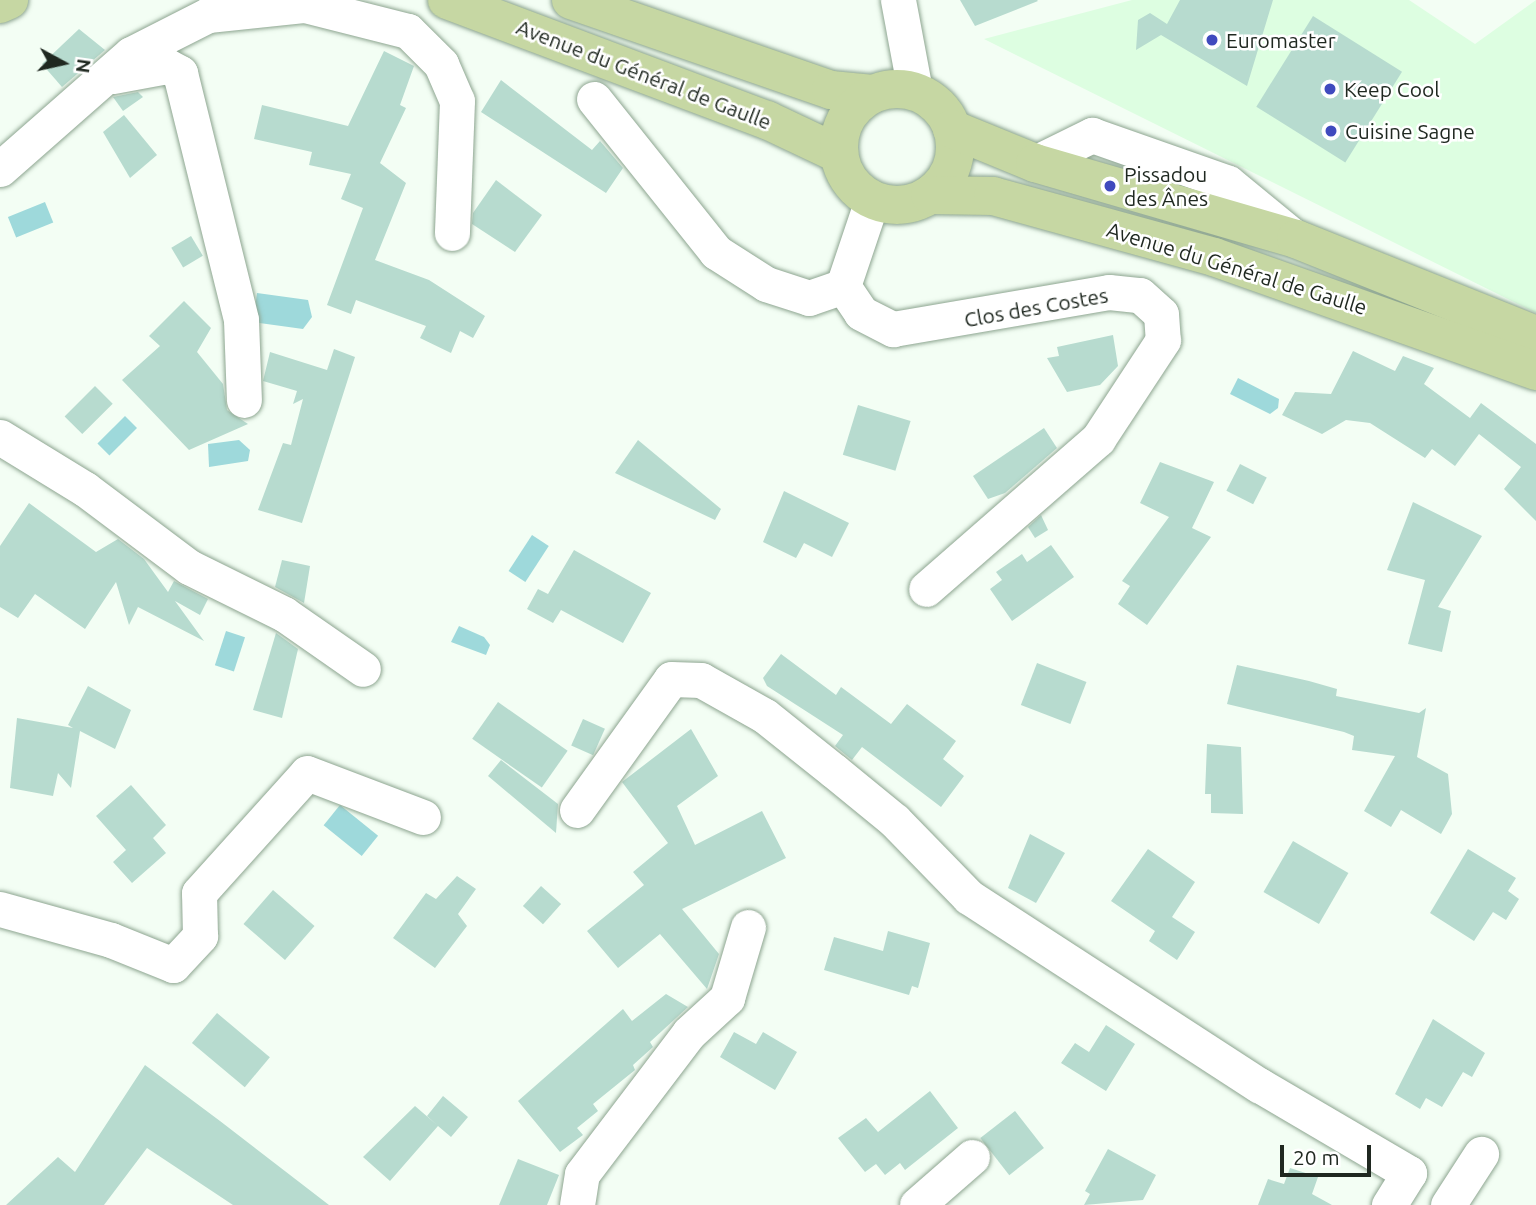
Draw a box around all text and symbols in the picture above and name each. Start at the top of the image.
street label: Avenue du Général de Gaulle [513,14,775,134]
place label: Euromaster [1226,27,1336,53]
north arrow [28,28,98,98]
marker: Euromaster [1204,32,1220,48]
text: N [72,57,96,74]
place label: Keep Cool [1344,76,1440,102]
marker: Keep Cool [1322,81,1338,97]
place label: Cuisine Sagne [1345,118,1475,144]
marker: Cuisine Sagne [1323,123,1339,139]
place label: Pissadou des Ânes [1124,161,1208,211]
marker: Pissadou des Ânes [1102,178,1118,194]
street label: Avenue du Général de Gaulle [1104,216,1370,320]
street label: Clos des Costes [962,282,1110,332]
scale bar [1284,1132,1375,1176]
text: 20 m [1293,1145,1340,1169]

